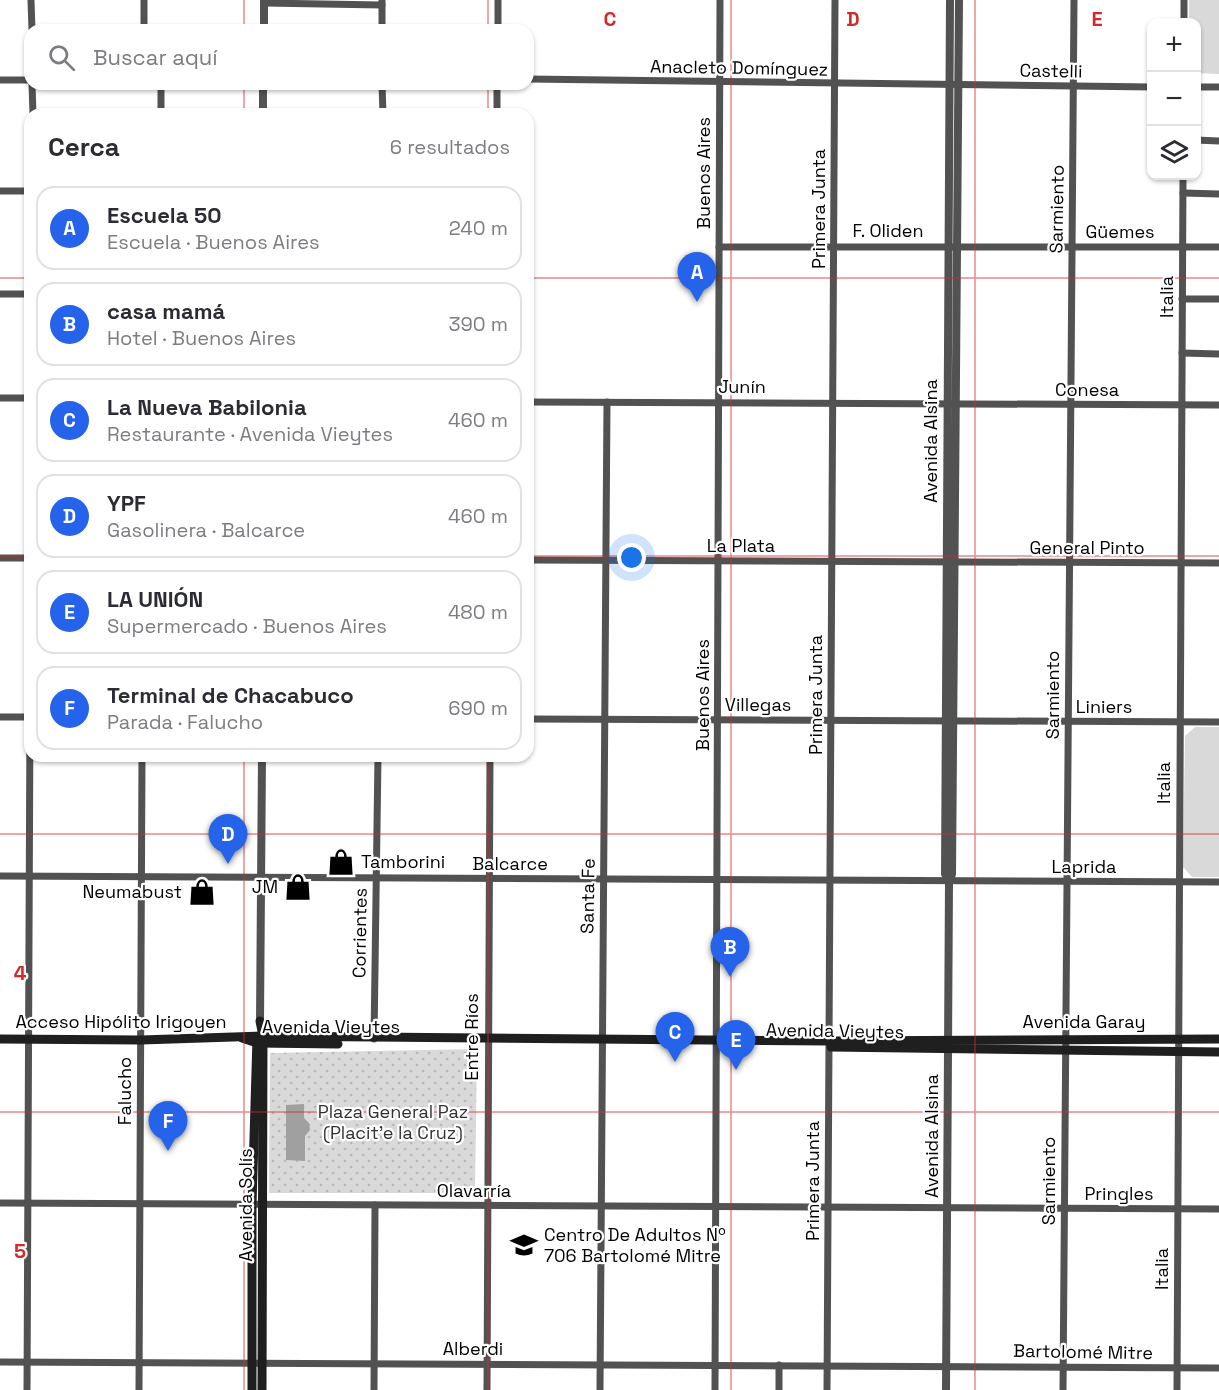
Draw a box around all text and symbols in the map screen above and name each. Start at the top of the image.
text: C [604,6,617,32]
text: D [846,6,860,32]
text: E [1091,6,1103,32]
map controls [1147,18,1201,180]
button: + [1147,18,1201,72]
search box [24,24,534,90]
icon: search [45,41,78,74]
text: Buscar aquí [93,43,218,71]
street label: Anacleto Domínguez [650,54,828,81]
street label: Castelli [1019,58,1083,83]
button: − [1147,72,1201,126]
street label: Buenos Aires [692,117,715,229]
button: layers [1147,126,1201,180]
text: Cerca [48,130,120,164]
text: 6 resultados [390,134,510,160]
street label: Primera Junta [807,149,830,269]
street label: Sarmiento [1044,165,1069,253]
text: Escuela 50 [107,201,221,229]
text: A [63,215,76,241]
text: 240 m [449,215,508,241]
street label: F. Oliden [852,219,924,242]
street label: Güemes [1085,220,1155,243]
text: Escuela · Buenos Aires [107,229,320,255]
pin: A [678,252,716,302]
street label: Italia [1155,276,1178,318]
text: casa mamá [107,297,225,325]
text: B [63,311,76,337]
text: 390 m [449,311,508,337]
text: Hotel · Buenos Aires [107,325,296,351]
street label: Junín [718,375,766,398]
street label: Conesa [1055,378,1119,401]
street label: Avenida Alsina [919,379,942,503]
text: La Nueva Babilonia [107,393,307,421]
text: C [63,407,76,433]
text: 460 m [448,407,508,433]
text: Restaurante · Avenida Vieytes [107,421,393,447]
text: YPF [107,489,146,517]
text: D [63,503,76,529]
text: 460 m [448,503,508,529]
text: Gasolinera · Balcarce [107,517,305,543]
street label: La Plata [707,534,775,557]
street label: General Pinto [1029,536,1145,559]
your location [617,543,646,572]
text: LA UNIÓN [107,585,203,613]
text: E [64,599,75,625]
text: 480 m [448,599,508,625]
text: Supermercado · Buenos Aires [107,613,387,639]
street label: Primera Junta [804,635,827,755]
street label: Buenos Aires [691,639,714,751]
street label: Sarmiento [1041,651,1064,739]
text: Terminal de Chacabuco [107,681,354,709]
street label: Villegas [725,693,791,716]
text: F [64,695,75,721]
text: 690 m [448,695,508,721]
street label: Liniers [1076,695,1132,718]
text: Parada · Falucho [107,709,263,735]
street label: Italia [1152,762,1175,804]
pin: D [208,814,248,864]
shop icon: Tamborini [326,847,356,877]
place label: Tamborini [361,850,445,873]
street label: Balcarce [472,852,548,875]
street label: Laprida [1052,855,1116,878]
street label: Santa Fe [575,858,600,934]
shop icon: JM [283,872,313,902]
place label: JM [252,875,278,898]
shop icon: Neumabust [187,877,217,907]
place label: Neumabust [82,880,182,903]
street label: Corrientes [347,888,372,978]
pin: B [710,928,750,977]
text: 4 [14,960,27,986]
street label: Entre Ríos [460,993,483,1081]
street label: Acceso Hipólito Irigoyen [15,1010,227,1033]
street label: Avenida Garay [1023,1010,1145,1033]
pin: C [656,1012,694,1062]
street label: Avenida Vieytes [262,1015,400,1038]
street label: Avenida Vieytes [766,1018,904,1043]
pin: E [716,1020,756,1070]
street label: Falucho [113,1057,136,1125]
street label: Avenida Alsina [920,1074,943,1198]
park label: Plaza General Paz (Placit'e la Cruz) [318,1100,468,1144]
pin: F [148,1102,188,1151]
street label: Primera Junta [801,1121,824,1241]
street label: Sarmiento [1037,1137,1060,1225]
street label: Avenida Solís [234,1148,257,1262]
street label: Olavarría [437,1179,511,1202]
street label: Pringles [1084,1182,1154,1205]
place label: Centro De Adultos Nº 706 Bartolomé Mitre [544,1223,726,1267]
school or university icon: Centro De Adultos Nº 706 Bartolomé Mitre [509,1230,539,1260]
text: 5 [14,1238,26,1264]
street label: Italia [1150,1248,1173,1290]
street label: Alberdi [443,1337,503,1360]
street label: Bartolomé Mitre [1013,1339,1153,1364]

